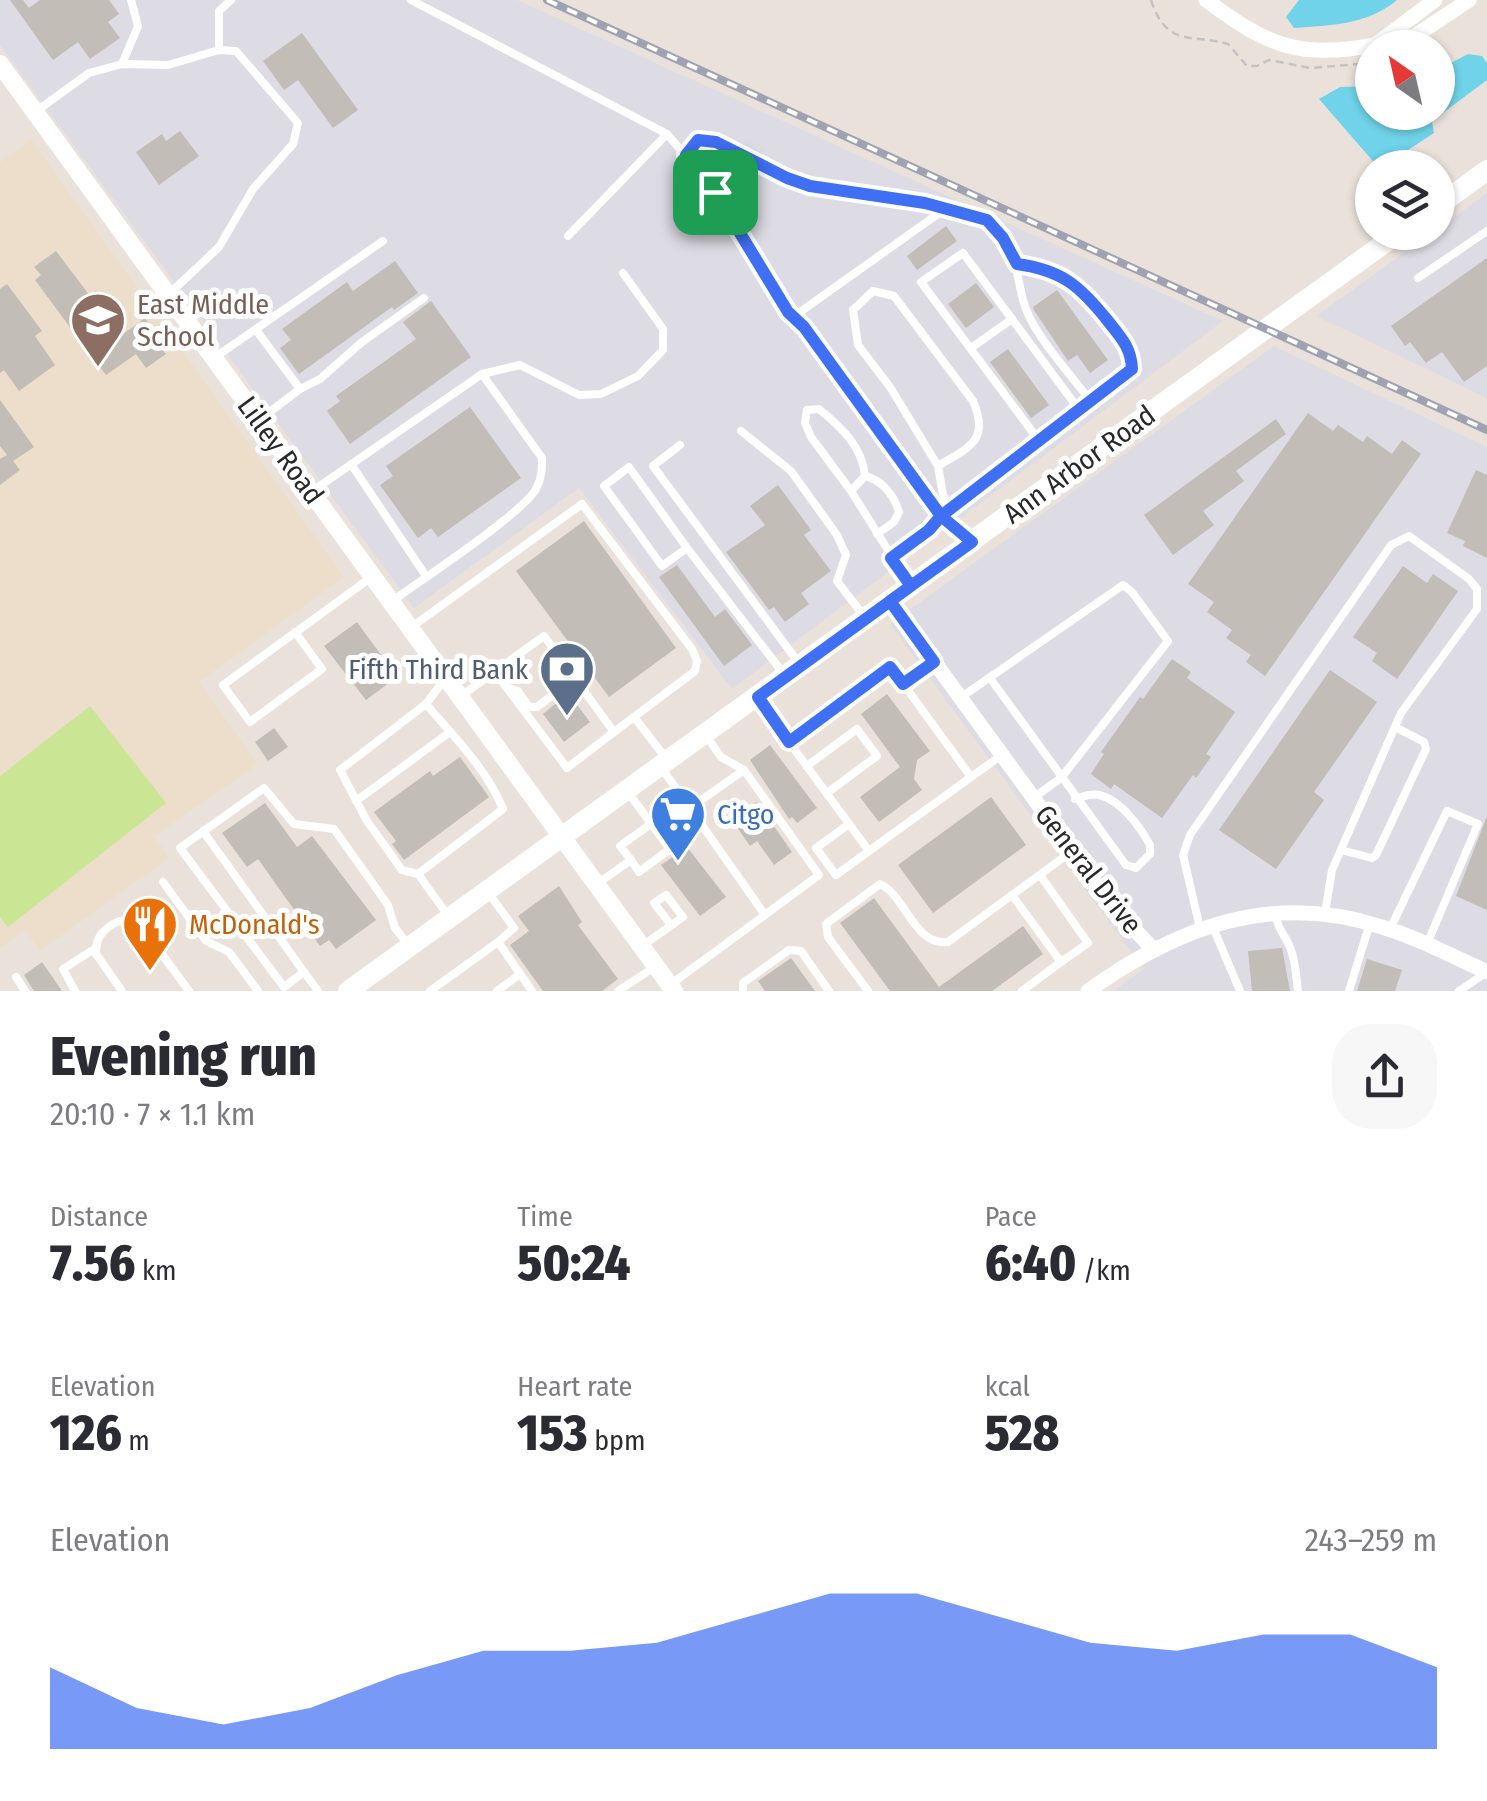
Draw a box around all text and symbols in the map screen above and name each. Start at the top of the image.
north arrow [1355,30,1455,130]
map controls [1355,30,1455,250]
pin [673,150,758,235]
button: layers [1355,150,1455,250]
icon: arrive [688,165,743,220]
place label: East Middle School [137,288,269,353]
school or university icon: East Middle School [68,290,128,369]
street label: Lilley Road [231,390,331,511]
street label: Ann Arbor Road [997,398,1162,530]
bank icon: Fifth Third Bank [537,639,597,718]
place label: Fifth Third Bank [348,653,529,686]
supermarket icon: Citgo [648,784,708,863]
place label: Citgo [717,798,774,831]
street label: General Drive [1028,798,1149,940]
restaurant icon: McDonald's [120,894,180,973]
place label: McDonald's [189,908,320,941]
text: Evening run [50,1024,317,1090]
button: share [1332,1024,1437,1129]
text: 20:10 · 7 × 1.1 km [50,1095,255,1133]
text: Distance [50,1200,148,1233]
text: Time [517,1200,573,1233]
text: Pace [985,1200,1037,1233]
text: 7.56 [50,1233,135,1293]
text: 50:24 [517,1233,630,1293]
text: 6:40 [985,1233,1076,1293]
text: km [135,1254,177,1287]
text: /km [1076,1254,1131,1287]
text: Elevation [50,1370,155,1403]
text: Heart rate [517,1370,632,1403]
text: kcal [985,1370,1030,1403]
text: 126 [50,1403,122,1463]
text: 153 [517,1403,588,1463]
text: 528 [985,1403,1059,1463]
text: m [122,1424,150,1457]
text: bpm [588,1424,645,1457]
text: Elevation [50,1521,170,1559]
text: 243–259 m [1305,1521,1437,1559]

